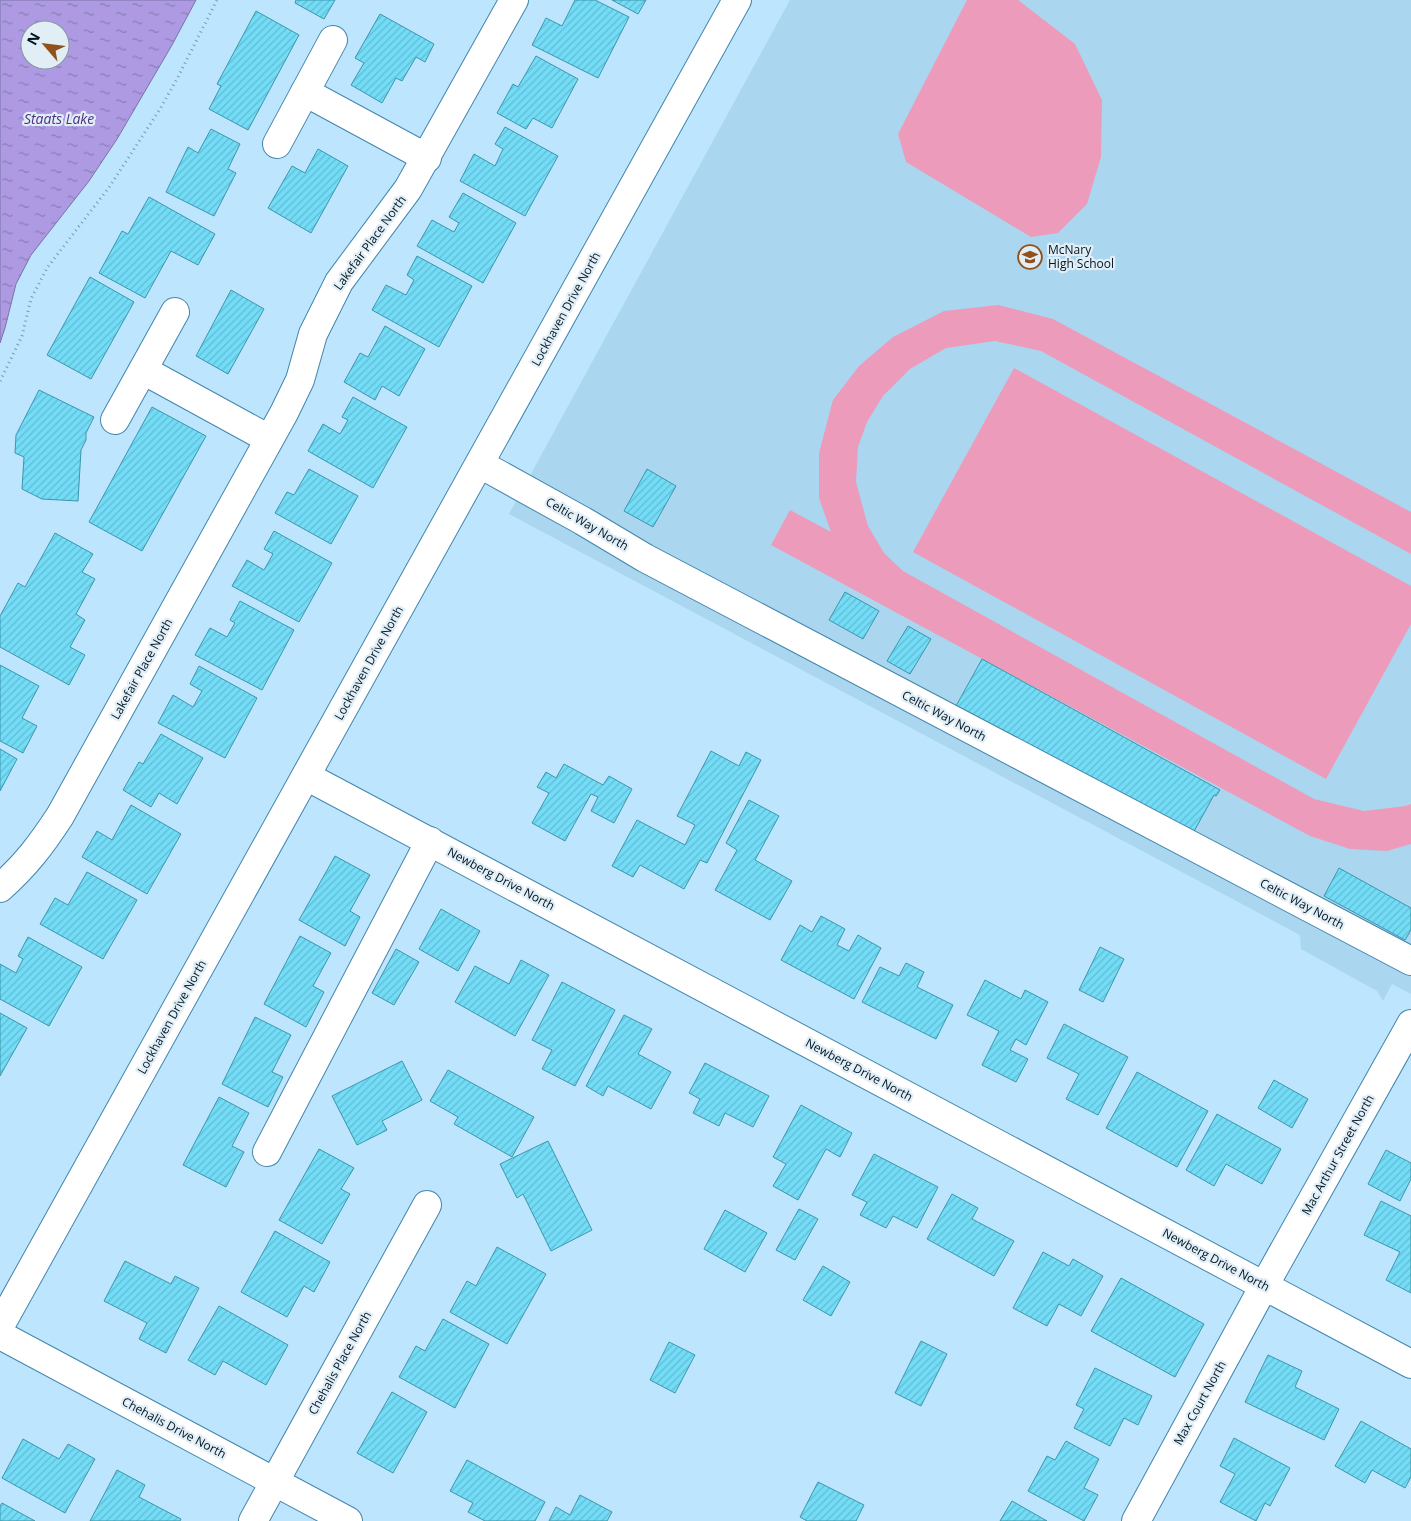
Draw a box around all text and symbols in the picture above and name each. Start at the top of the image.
north arrow [20,20,70,70]
text: N [22,29,44,48]
water label: Staats Lake [24,109,94,128]
street label: Lakefair Place North [329,192,410,293]
place label: McNary High School [1048,241,1114,272]
school or university icon: McNary High School [1017,244,1043,270]
street label: Lockhaven Drive North [527,249,604,369]
street label: Celtic Way North [543,493,632,554]
street label: Lockhaven Drive North [330,603,407,723]
street label: Lakefair Place North [107,615,176,722]
street label: Celtic Way North [899,686,989,745]
street label: Newberg Drive North [445,843,558,914]
street label: Celtic Way North [1257,874,1347,933]
street label: Lockhaven Drive North [133,957,210,1077]
street label: Newberg Drive North [803,1034,916,1105]
street label: Mac Arthur Street North [1297,1091,1378,1218]
street label: Newberg Drive North [1160,1224,1273,1295]
street label: Chehalis Place North [304,1308,375,1418]
street label: Max Court North [1169,1357,1230,1448]
street label: Chehalis Drive North [119,1393,229,1462]

